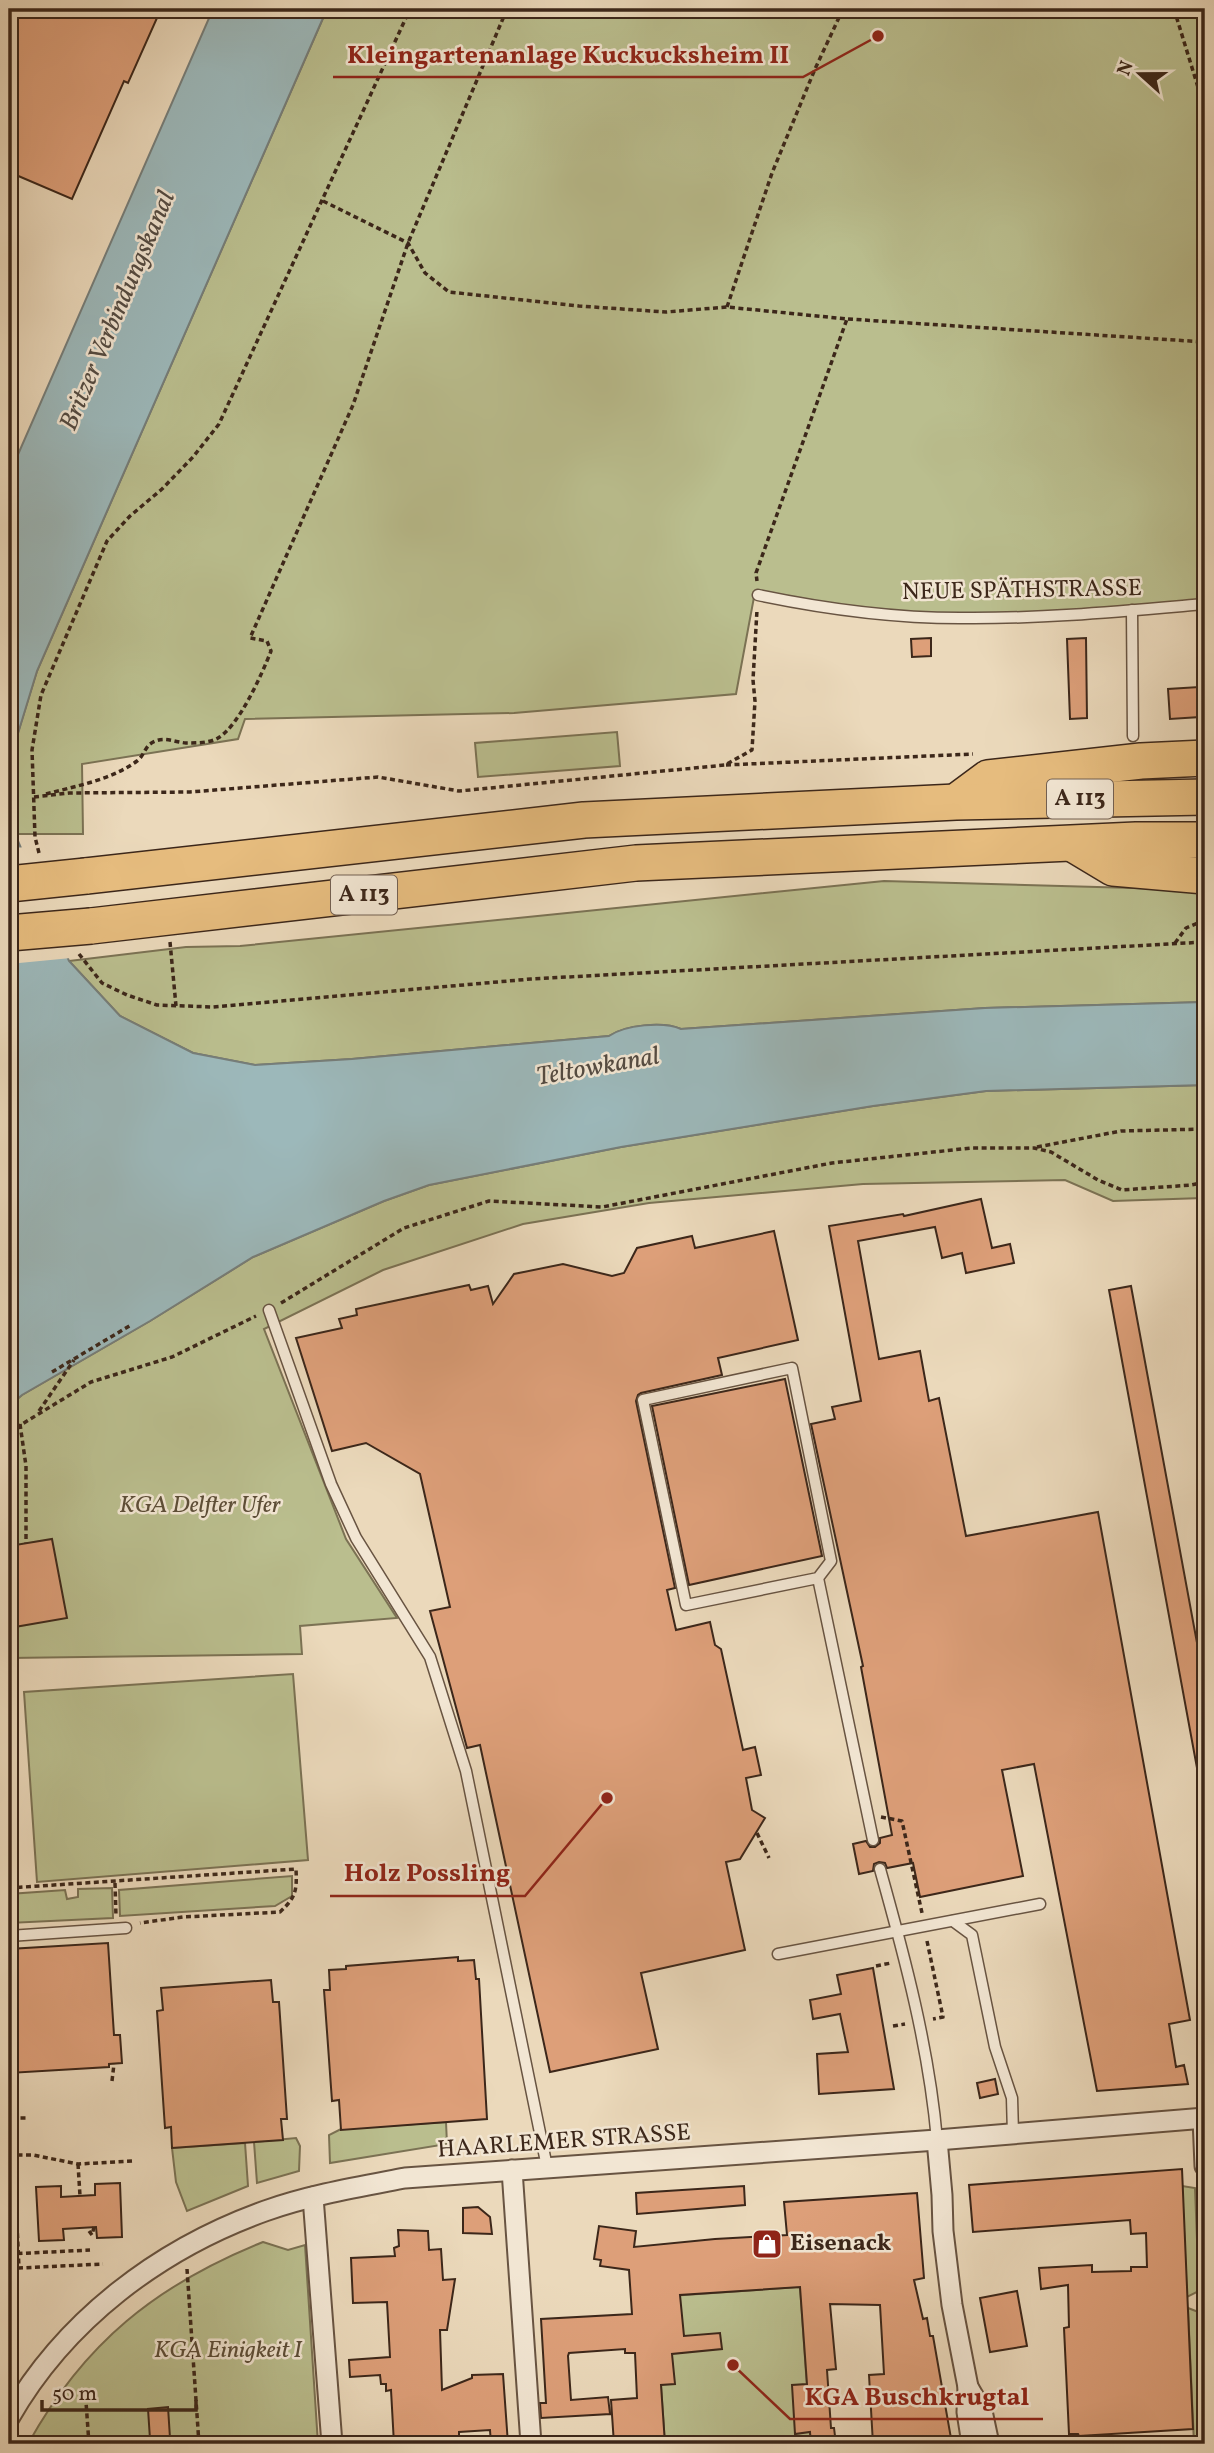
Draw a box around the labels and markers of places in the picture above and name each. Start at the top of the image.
callout: Kleingartenanlage Kuckucksheim II [333,30,803,77]
callout: Holz Possling [330,1849,525,1896]
shop icon: Eisenack [750,2227,784,2261]
place label: Eisenack [790,2227,892,2261]
callout: KGA Buschkrugtal [790,2372,1043,2419]

